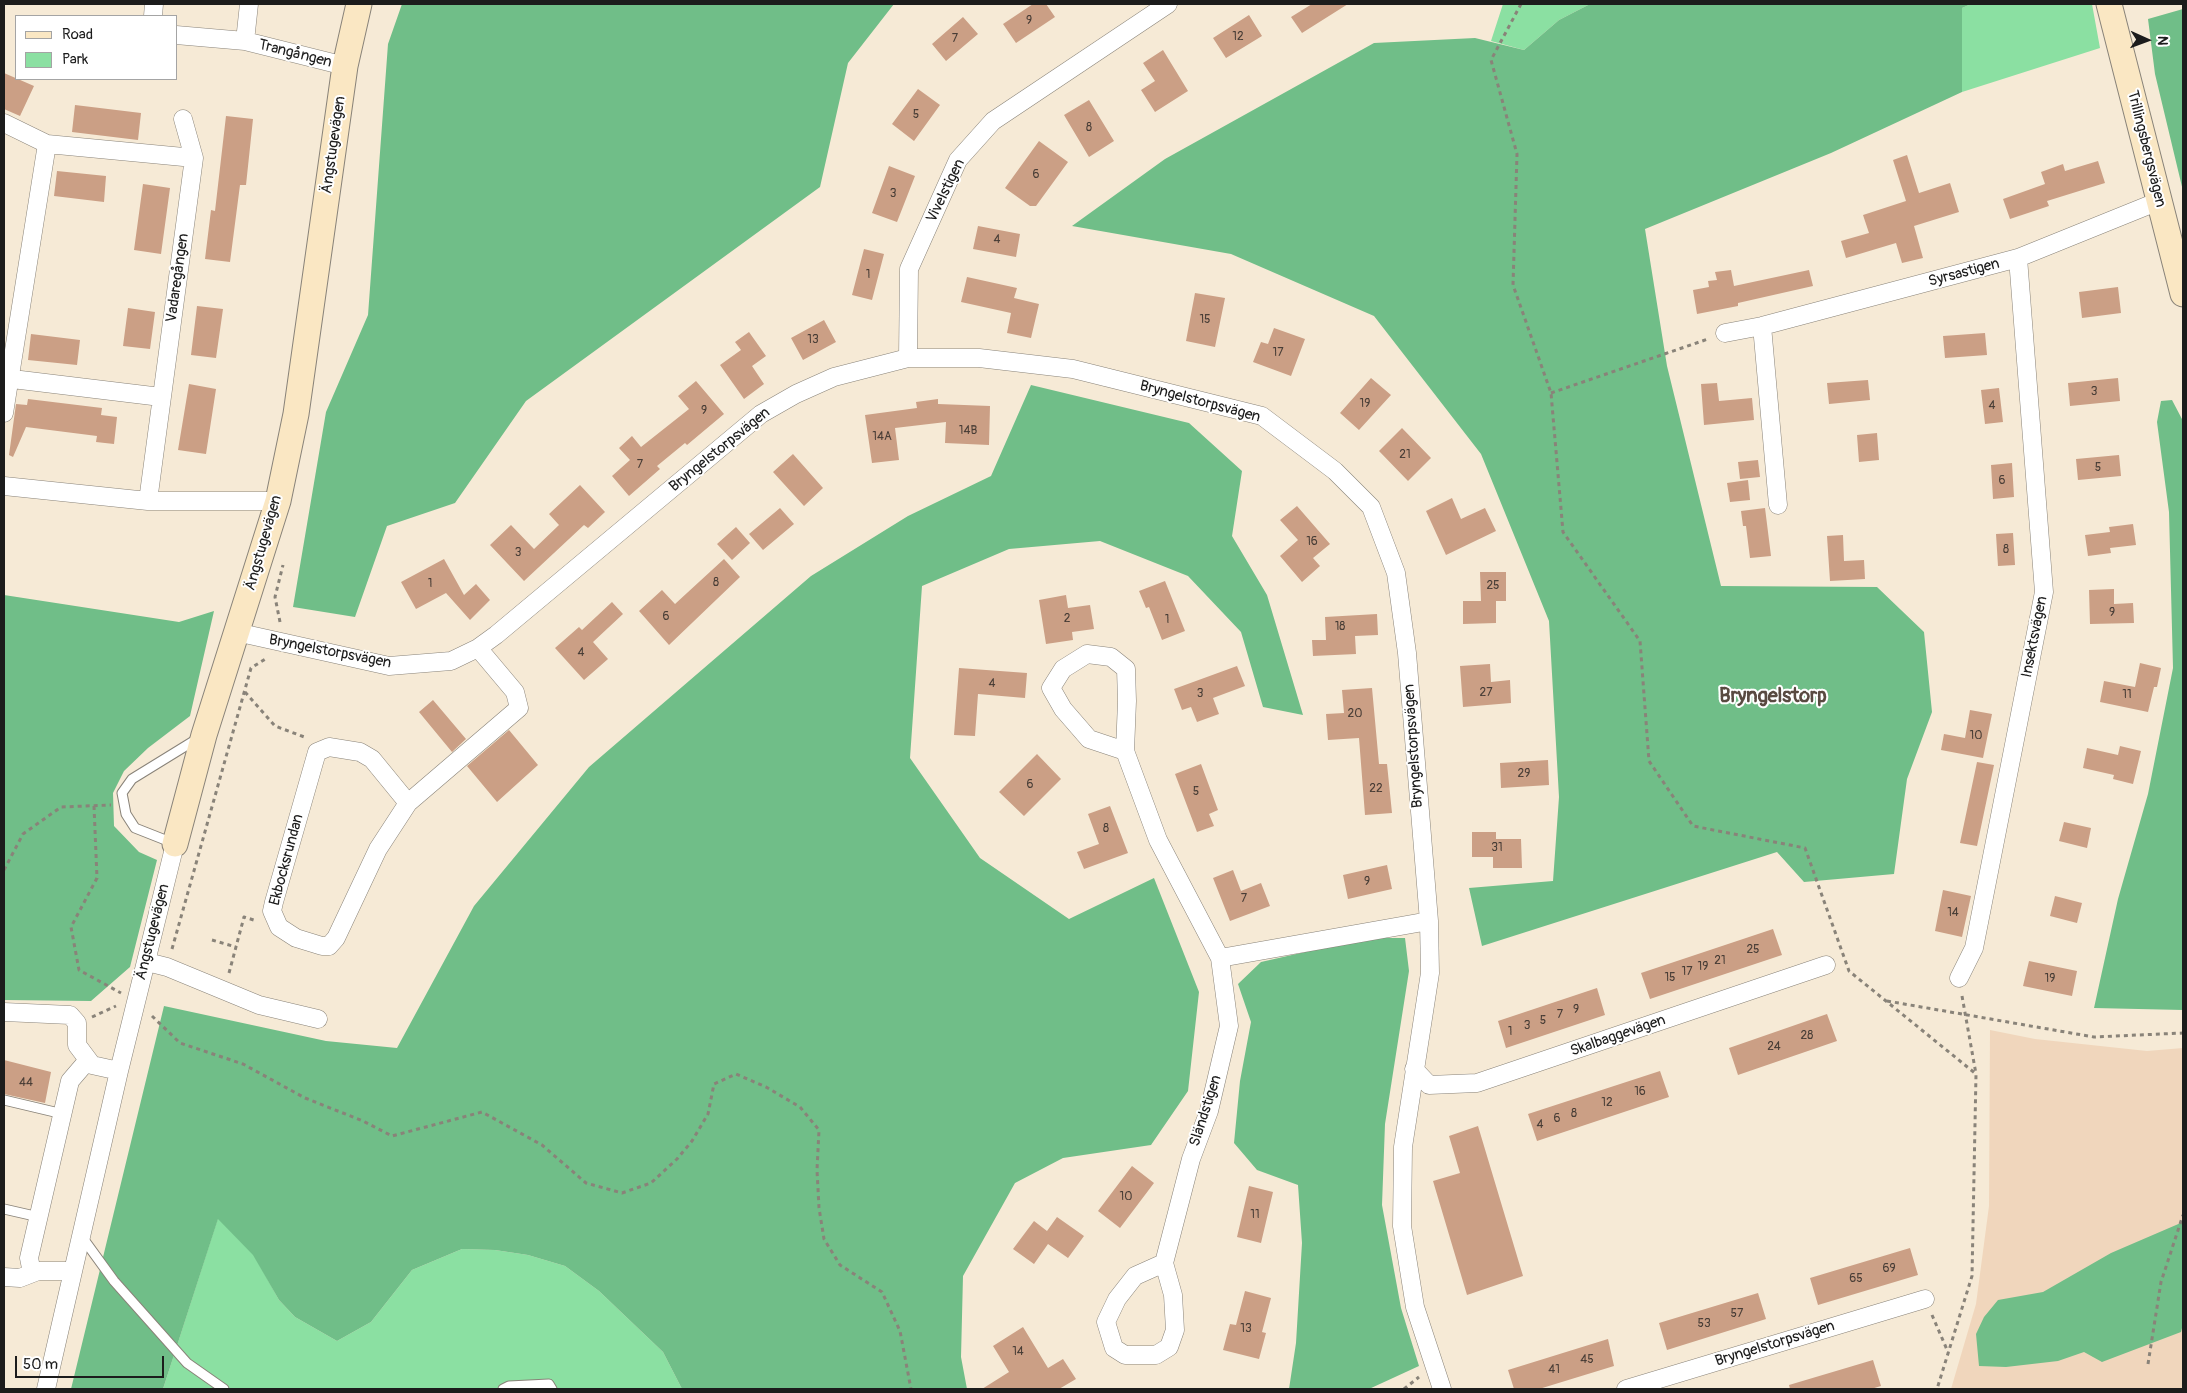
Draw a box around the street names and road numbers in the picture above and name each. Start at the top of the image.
street label: Trangången [256,36,334,72]
street label: Trillingsbergsvägen [2123,89,2169,209]
street label: Ängstugevägen [318,95,350,195]
street label: Vivelstigen [923,156,969,226]
street label: Vadaregången [163,232,193,324]
street label: Syrsastigen [1927,255,2001,291]
street label: Bryngelstorpsvägen [1138,377,1262,427]
street label: Bryngelstorpsvägen [666,404,774,496]
street label: Ängstugevägen [242,493,286,593]
street label: Insektsvägen [2018,595,2052,679]
street label: Bryngelstorpsvägen [267,631,393,673]
street label: Bryngelstorpsvägen [1401,683,1427,809]
street label: Ekbocksrundan [266,812,308,908]
street label: Ängstugevägen [132,882,174,982]
street label: Skalbaggevägen [1568,1011,1668,1061]
street label: Sländstigen [1186,1073,1226,1149]
street label: Bryngelstorpsvägen [1713,1317,1837,1371]

